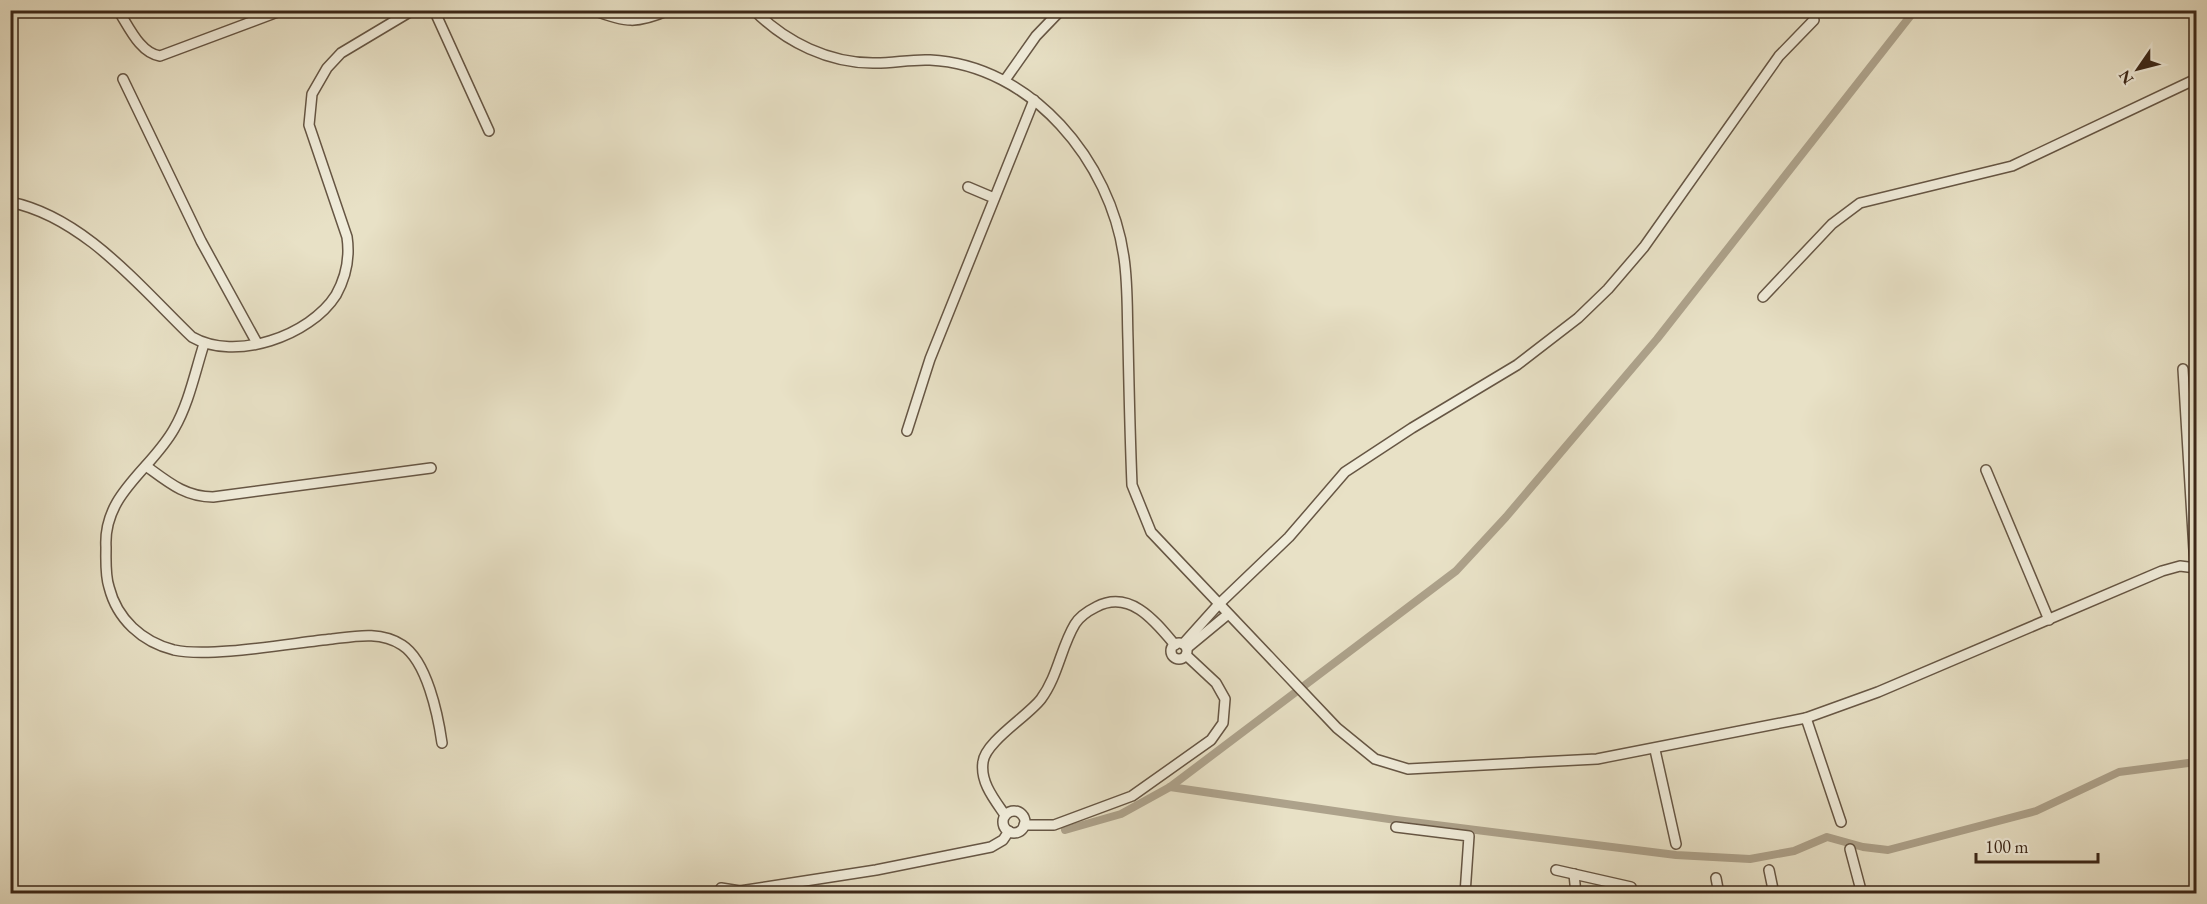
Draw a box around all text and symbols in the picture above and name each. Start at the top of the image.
north arrow [2108,39,2168,99]
text: N [2114,66,2138,89]
scale bar [1976,826,2098,864]
text: 100 m [1985,835,2029,858]

